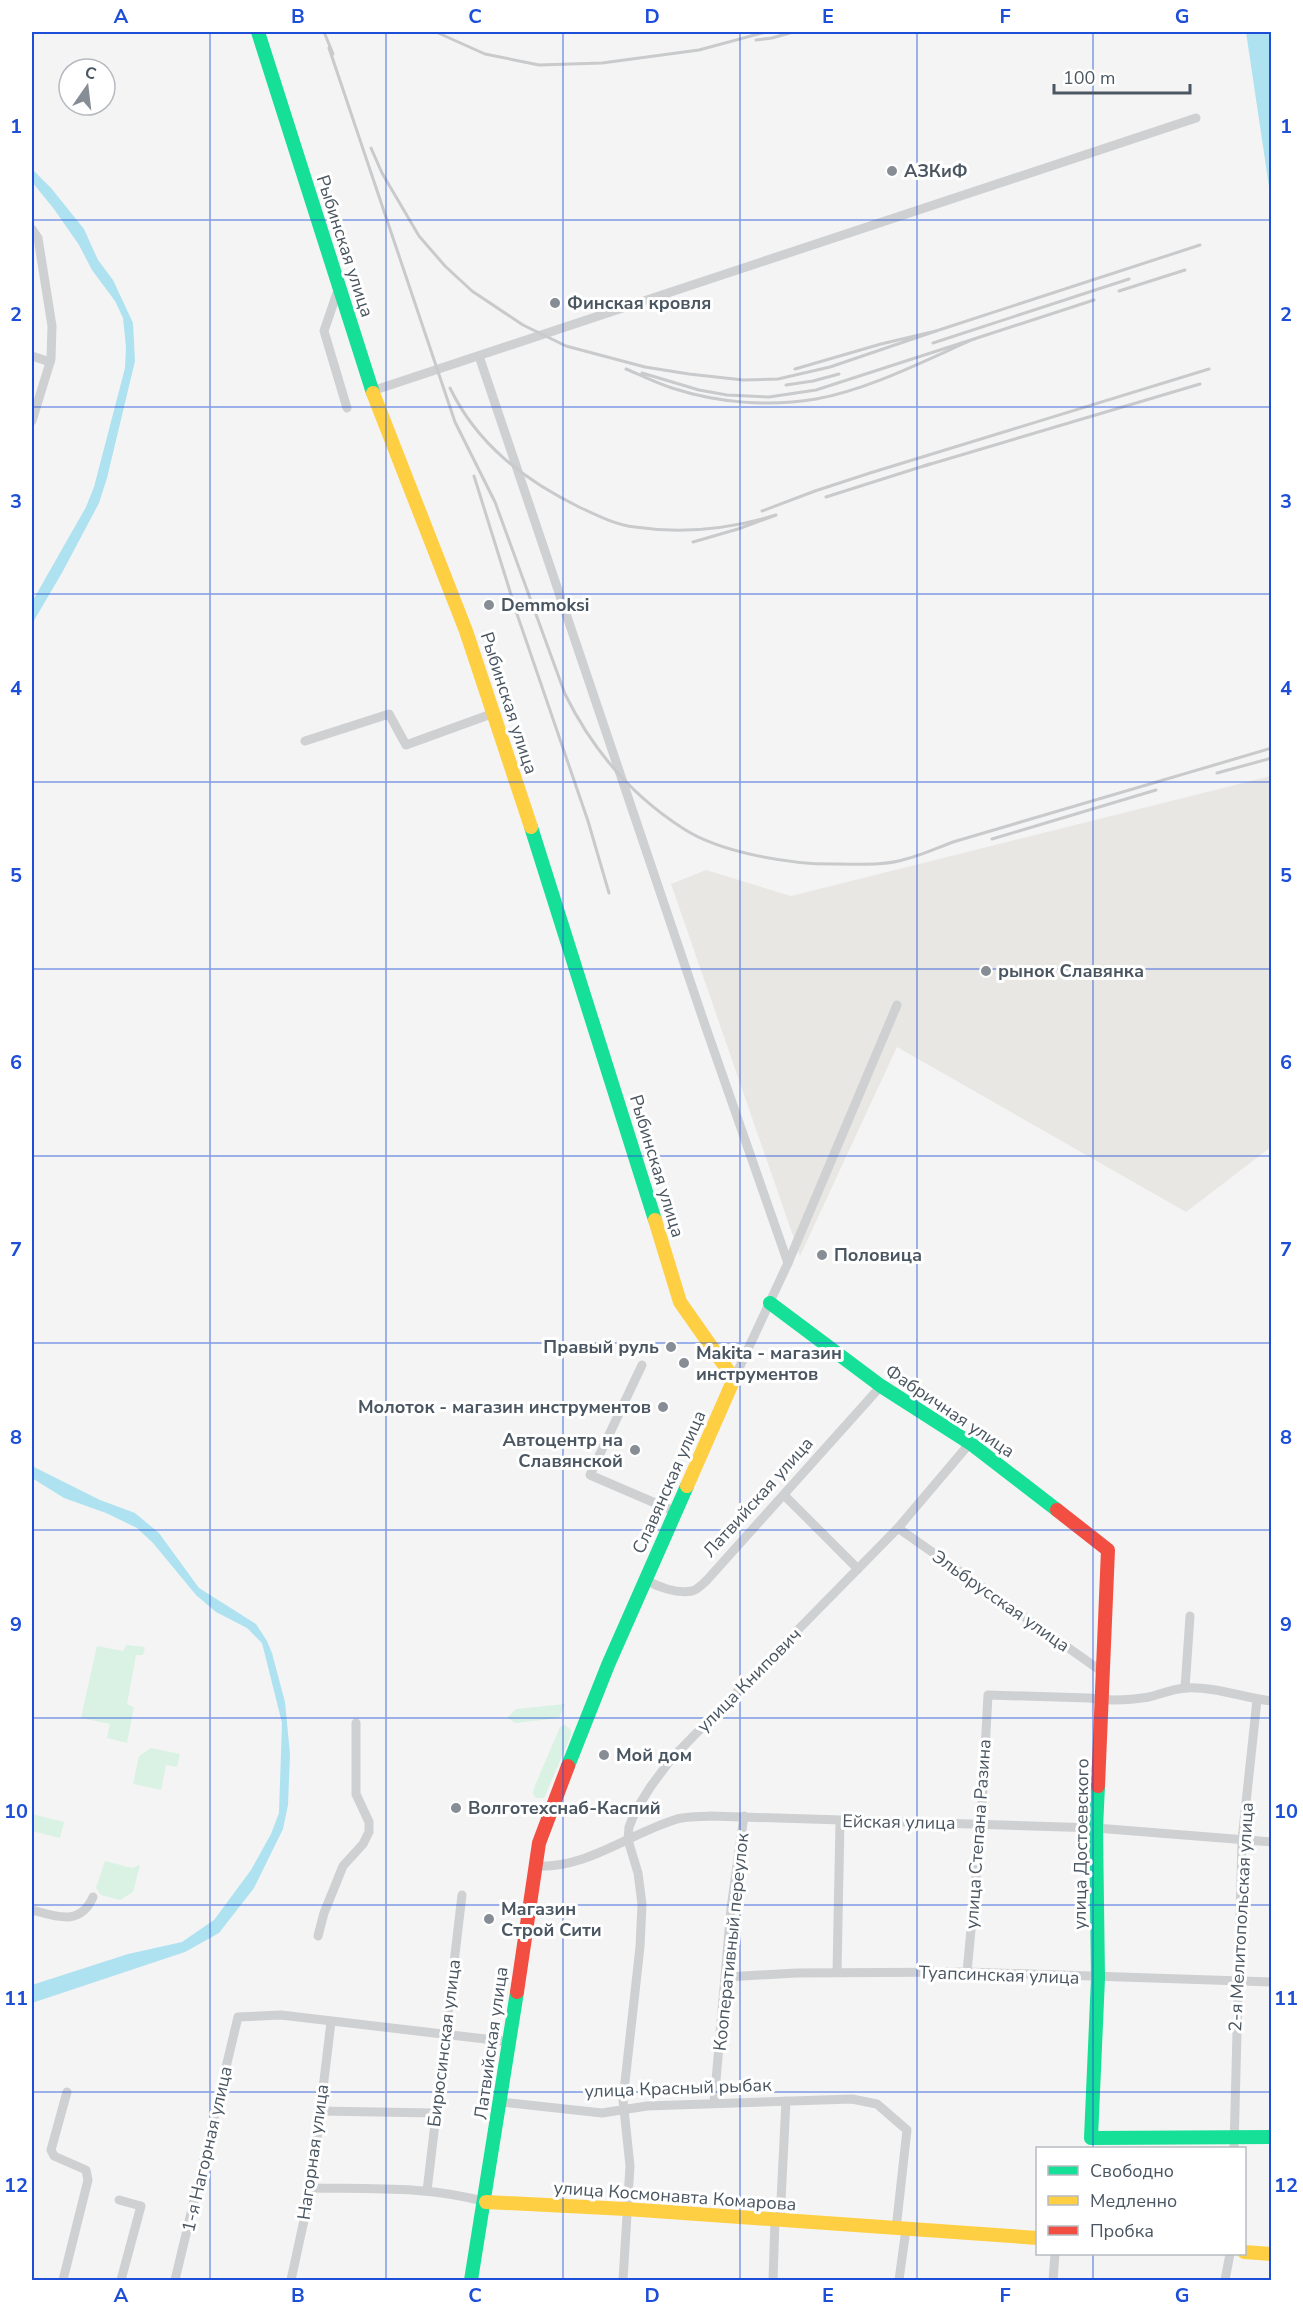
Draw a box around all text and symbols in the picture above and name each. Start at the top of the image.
text: A [114,3,129,30]
text: B [291,3,305,30]
text: C [468,3,482,30]
text: D [644,3,660,30]
text: E [822,3,834,30]
text: F [999,3,1011,30]
text: G [1175,3,1189,30]
north arrow [57,57,117,117]
scale bar [1054,57,1190,95]
text: С [82,61,98,85]
text: 100 m [1063,66,1115,90]
text: 1 [10,113,22,140]
text: 1 [1280,113,1292,140]
place label: АЗКиФ [904,159,968,183]
marker: АЗКиФ [885,164,899,178]
street label: Рыбинская улица [311,172,379,320]
place label: Финская кровля [567,291,711,315]
marker: Финская кровля [548,296,562,310]
text: 2 [10,301,22,328]
text: 2 [1280,301,1292,328]
text: 3 [10,488,22,515]
text: 3 [1280,488,1292,515]
place label: Demmoksi [501,593,589,617]
marker: Demmoksi [482,598,496,612]
street label: Рыбинская улица [475,629,543,777]
text: 4 [10,675,22,702]
text: 4 [1280,675,1292,702]
text: 5 [10,862,22,889]
text: 5 [1280,862,1292,889]
place label: рынок Славянка [998,959,1144,983]
marker: рынок Славянка [979,964,993,978]
text: 6 [10,1049,22,1076]
text: 6 [1280,1049,1292,1076]
street label: Рыбинская улица [624,1092,690,1240]
text: 7 [10,1236,22,1263]
text: 7 [1280,1236,1292,1263]
place label: Половица [834,1243,922,1267]
marker: Половица [815,1248,829,1262]
place label: Правый руль [543,1335,659,1359]
marker: Правый руль [664,1340,678,1354]
place label: Makita - магазин инструментов [696,1341,842,1386]
marker: Makita - магазин инструментов [677,1356,691,1370]
street label: Фабричная улица [881,1359,1019,1463]
place label: Молоток - магазин инструментов [358,1395,651,1419]
marker: Молоток - магазин инструментов [656,1400,670,1414]
street label: Славянская улица [627,1407,711,1557]
text: 8 [10,1424,22,1451]
text: 8 [1280,1424,1292,1451]
place label: Автоцентр на Славянской [503,1428,623,1473]
street label: Латвийская улица [698,1432,818,1562]
marker: Автоцентр на Славянской [628,1443,642,1457]
street label: Эльбрусская улица [927,1544,1075,1658]
text: 9 [10,1611,22,1638]
text: 9 [1280,1611,1292,1638]
street label: улица Книпович [692,1623,806,1737]
street label: улица Степана Разина [959,1738,997,1930]
place label: Мой дом [616,1743,692,1767]
marker: Мой дом [597,1748,611,1762]
street label: улица Достоевского [1068,1758,1094,1930]
place label: Волготехснаб-Каспий [468,1796,661,1820]
text: 10 [4,1798,28,1825]
text: 10 [1274,1798,1298,1825]
marker: Волготехснаб-Каспий [449,1801,463,1815]
street label: 2-я Мелитопольская улица [1223,1802,1259,2032]
street label: Ейская улица [842,1809,956,1835]
street label: Кооперативный переулок [708,1831,754,2052]
place label: Магазин Строй Сити [501,1897,602,1942]
marker: Магазин Строй Сити [482,1912,496,1926]
street label: Бирюсинская улица [422,1958,466,2128]
street label: Туапсинская улица [918,1960,1080,1990]
street label: Латвийская улица [468,1965,514,2121]
text: 11 [4,1985,28,2012]
text: 11 [1274,1985,1298,2012]
street label: 1-я Нагорная улица [176,2064,238,2234]
street label: улица Красный рыбак [584,2073,773,2103]
street label: Нагорная улица [292,2083,334,2221]
legend [1036,2147,1246,2255]
text: Свободно [1090,2159,1174,2183]
text: 12 [4,2172,28,2199]
text: 12 [1274,2172,1298,2199]
street label: улица Космонавта Комарова [553,2176,797,2216]
text: Медленно [1090,2189,1177,2213]
text: Пробка [1090,2219,1154,2243]
text: A [114,2282,129,2309]
text: B [291,2282,305,2309]
text: C [468,2282,482,2309]
text: D [644,2282,660,2309]
text: E [822,2282,834,2309]
text: F [999,2282,1011,2309]
text: G [1175,2282,1189,2309]

